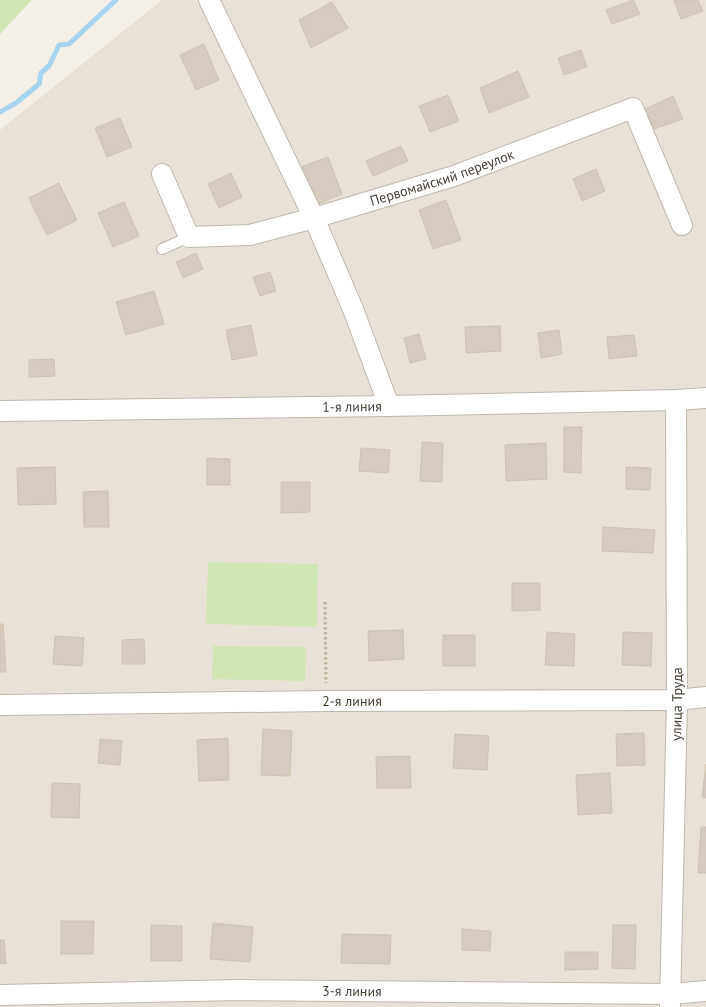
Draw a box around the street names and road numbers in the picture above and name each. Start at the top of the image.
street label: Первомайский переулок [368,145,517,210]
street label: 1-я линия [322,397,382,416]
street label: улица Труда [667,667,686,741]
street label: 2-я линия [322,692,382,710]
street label: 3-я линия [322,982,382,1000]

